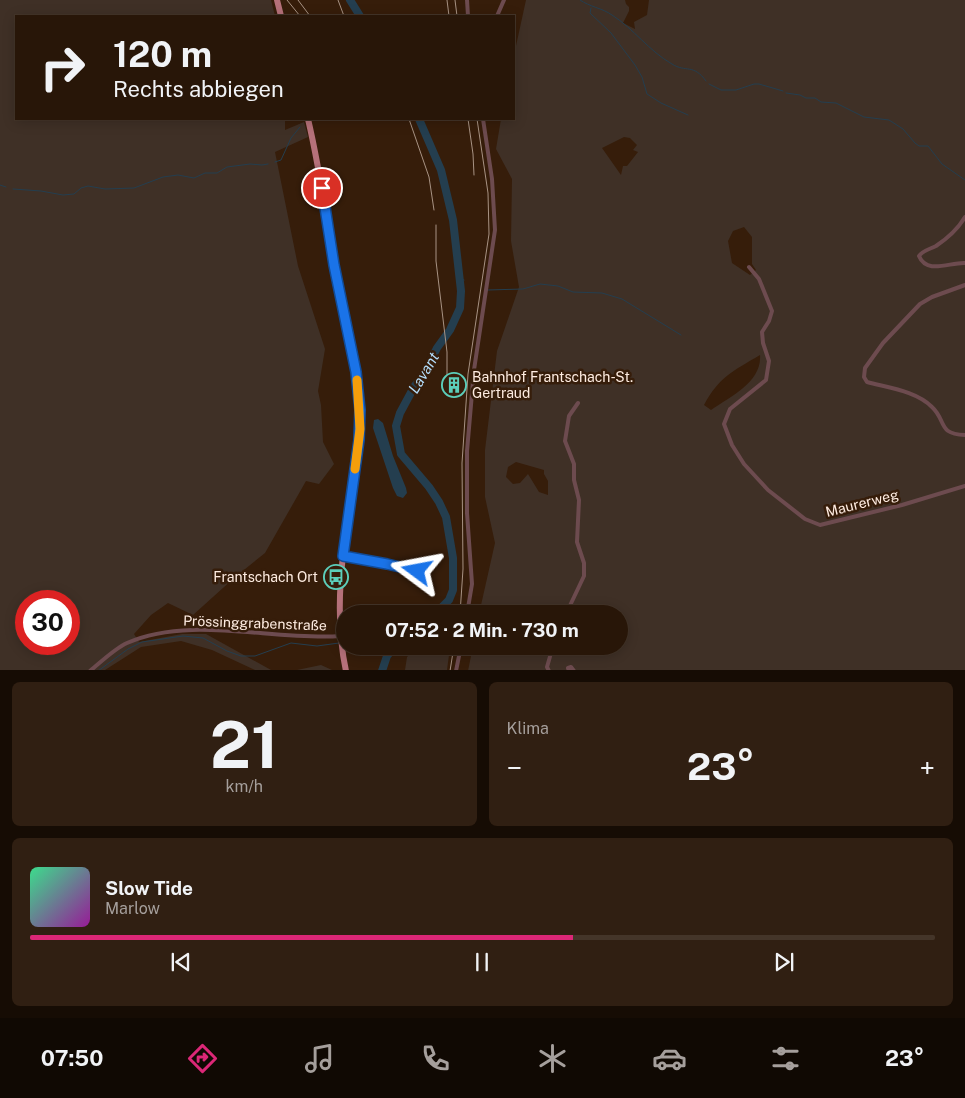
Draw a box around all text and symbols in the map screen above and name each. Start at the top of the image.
text: 120 m [113,34,212,75]
icon: right [30,35,95,100]
text: Rechts abbiegen [113,76,284,102]
pin [301,167,343,209]
icon: arrive [308,174,336,202]
water label: Lavant [405,349,443,396]
place label: Bahnhof Frantschach-St. Gertraud [472,369,633,401]
building icon: Bahnhof Frantschach-St. Gertraud [441,372,467,398]
street label: Maurerweg [824,486,900,520]
position arrow [390,544,442,596]
bus stop icon: Frantschach Ort [323,564,349,590]
place label: Frantschach Ort [213,569,318,585]
speed limit sign: 30 [15,590,80,655]
street label: Prössinggrabenstraße [183,612,327,634]
text: 07:52 · 2 Min. · 730 m [385,619,579,641]
text: 21 [210,706,279,783]
text: Klima [507,719,549,738]
text: 23° [687,744,754,789]
text: − [507,751,522,784]
text: + [919,751,935,784]
text: km/h [225,777,263,796]
text: Slow Tide [105,877,193,899]
text: Marlow [105,899,160,918]
icon: previous [167,948,195,976]
icon: pause [468,948,496,976]
icon: next [770,948,798,976]
icon: directions [185,1041,220,1076]
icon: music [302,1041,337,1076]
icon: phone [418,1041,453,1076]
icon: climate [535,1041,570,1076]
icon: car [652,1041,687,1076]
icon: filters [768,1041,803,1076]
text: 07:50 [41,1045,103,1071]
text: 23° [885,1045,924,1071]

